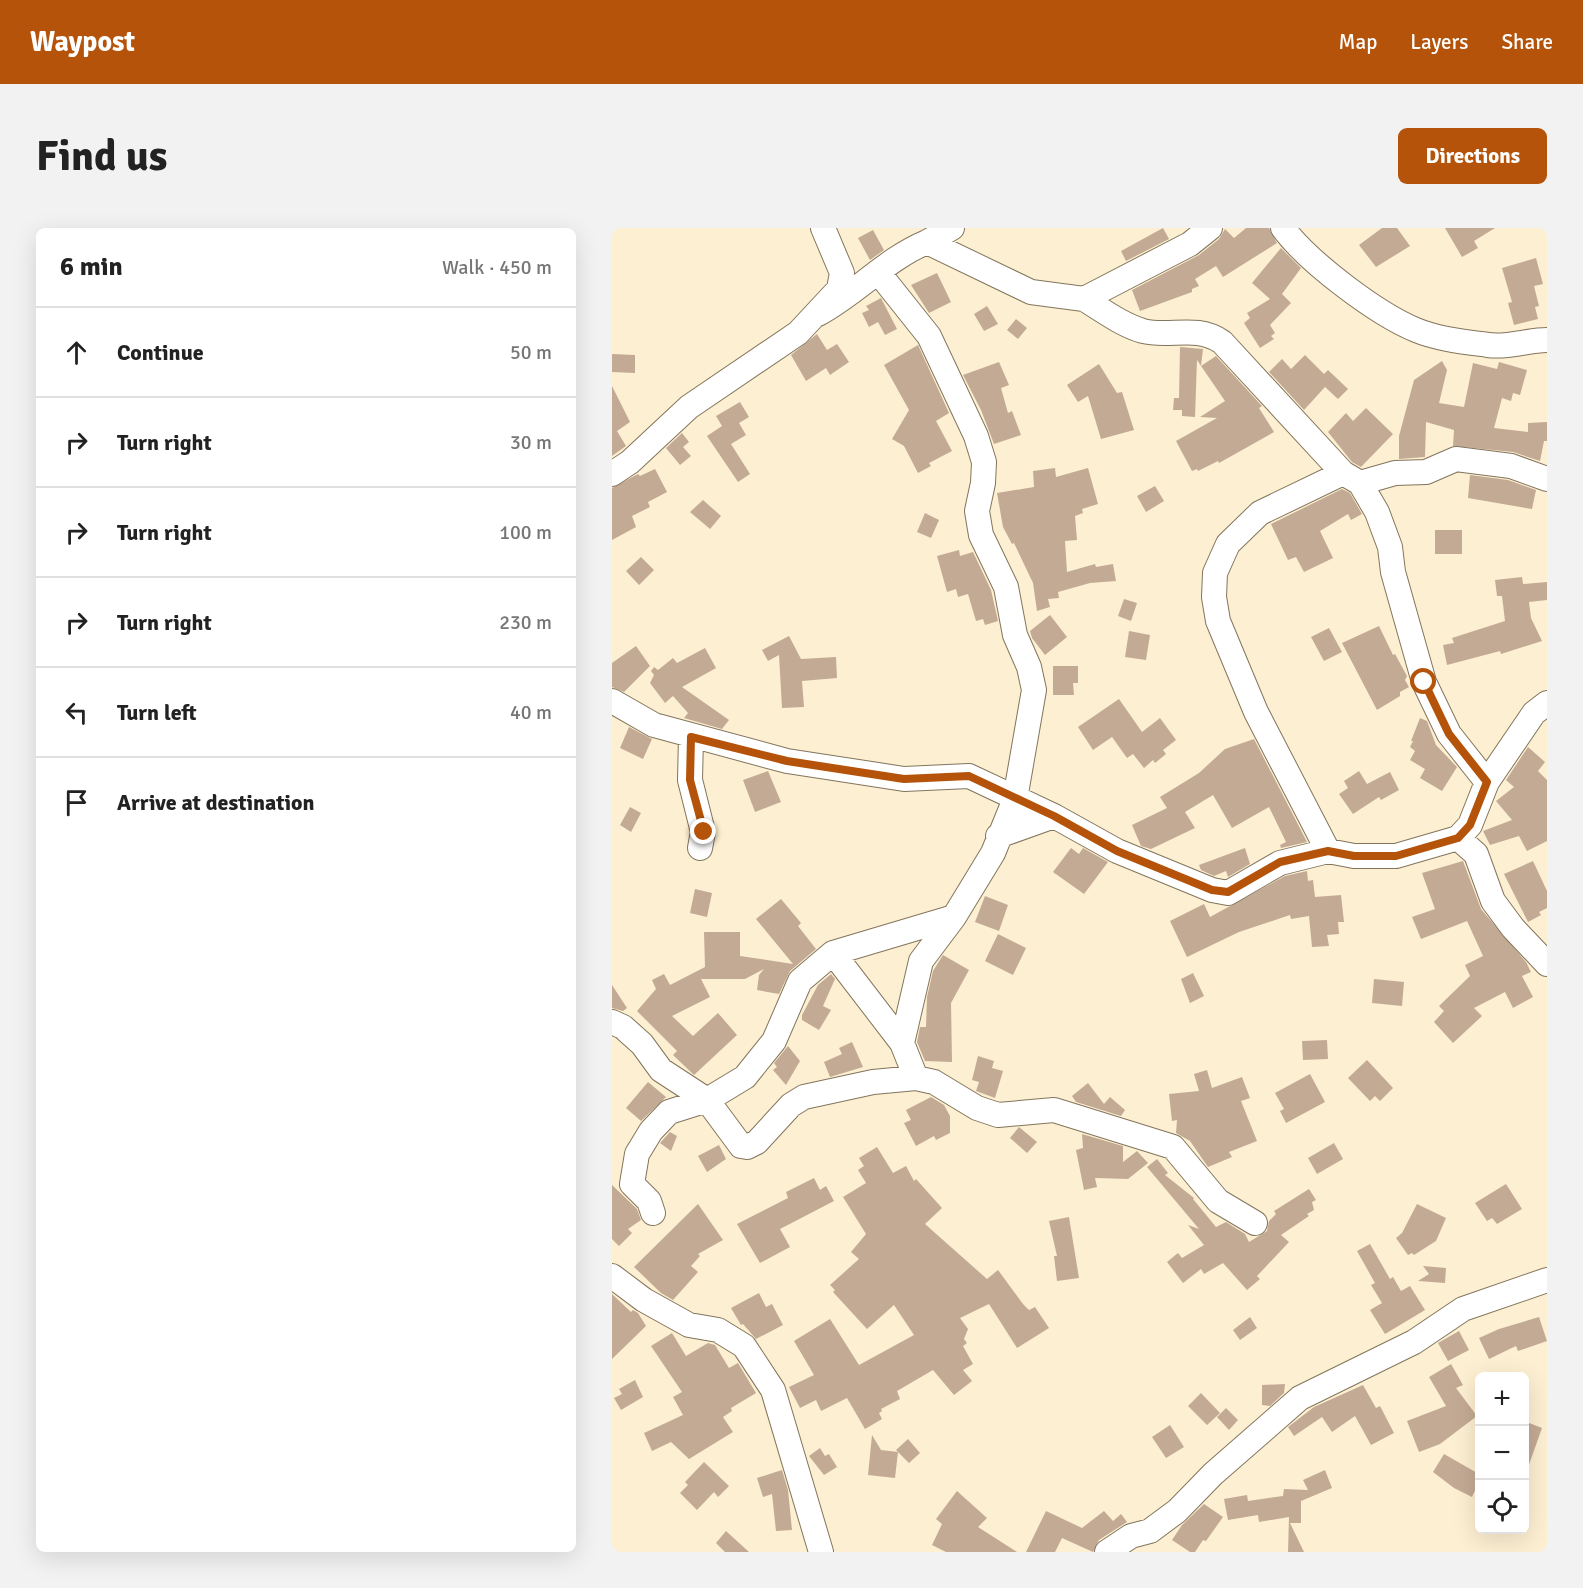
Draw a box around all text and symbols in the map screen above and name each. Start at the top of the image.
text: Waypost [30,25,135,59]
text: Map [1339,29,1377,55]
text: Layers [1410,29,1468,55]
text: Share [1501,29,1553,55]
button: Directions [1398,128,1547,184]
text: Find us [36,131,167,182]
text: 6 min [60,251,123,283]
text: Walk · 450 m [442,255,552,280]
icon: ahead [60,336,93,369]
text: Continue [117,339,204,366]
text: 50 m [510,340,552,365]
icon: right [60,426,93,459]
text: Turn right [117,429,212,456]
text: 30 m [510,430,552,455]
icon: right [60,516,93,549]
text: Turn right [117,519,212,546]
text: 100 m [499,520,552,545]
icon: right [60,606,93,639]
text: Turn right [117,609,212,636]
text: 230 m [499,610,552,635]
route start [1410,668,1436,694]
icon: left [60,696,93,729]
text: Turn left [117,699,197,726]
text: 40 m [510,700,552,725]
icon: arrive [60,786,93,819]
text: Arrive at destination [117,789,314,816]
route end [690,818,716,844]
map controls [1475,1372,1529,1534]
button: + [1475,1372,1529,1426]
button: − [1475,1426,1529,1480]
button: locate [1475,1480,1529,1534]

